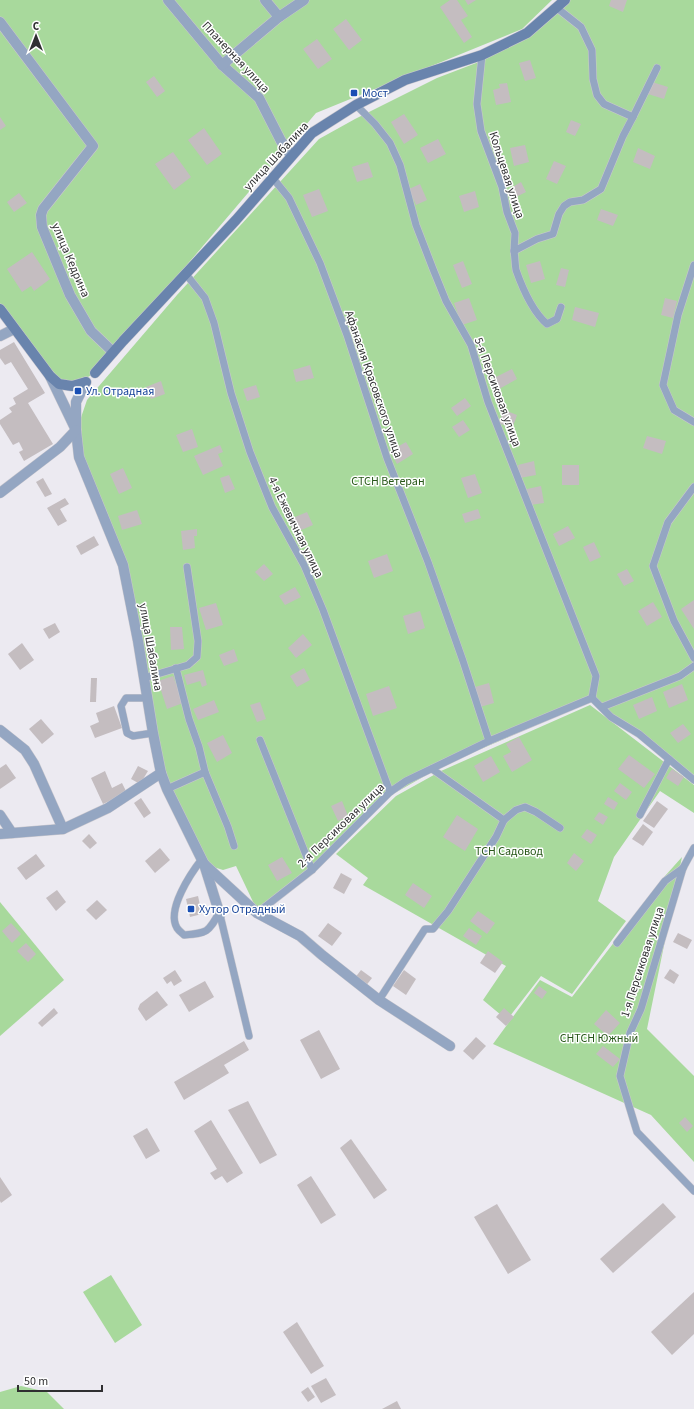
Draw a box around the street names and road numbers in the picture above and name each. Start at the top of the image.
street label: Планерная улица [198,18,273,97]
street label: улица Шабалина [240,118,313,195]
street label: Кольцевая улица [484,130,529,221]
street label: улица Кедрина [47,220,94,300]
street label: Афанасия Красовского улица [340,308,407,460]
street label: 5-я Персиковая улица [470,335,525,449]
street label: 4-я Ежевичная улица [264,474,327,581]
street label: улица Шабалина [134,602,167,692]
street label: 2-я Персиковая улица [294,779,389,871]
street label: 1-я Персиковая улица [617,905,668,1020]

